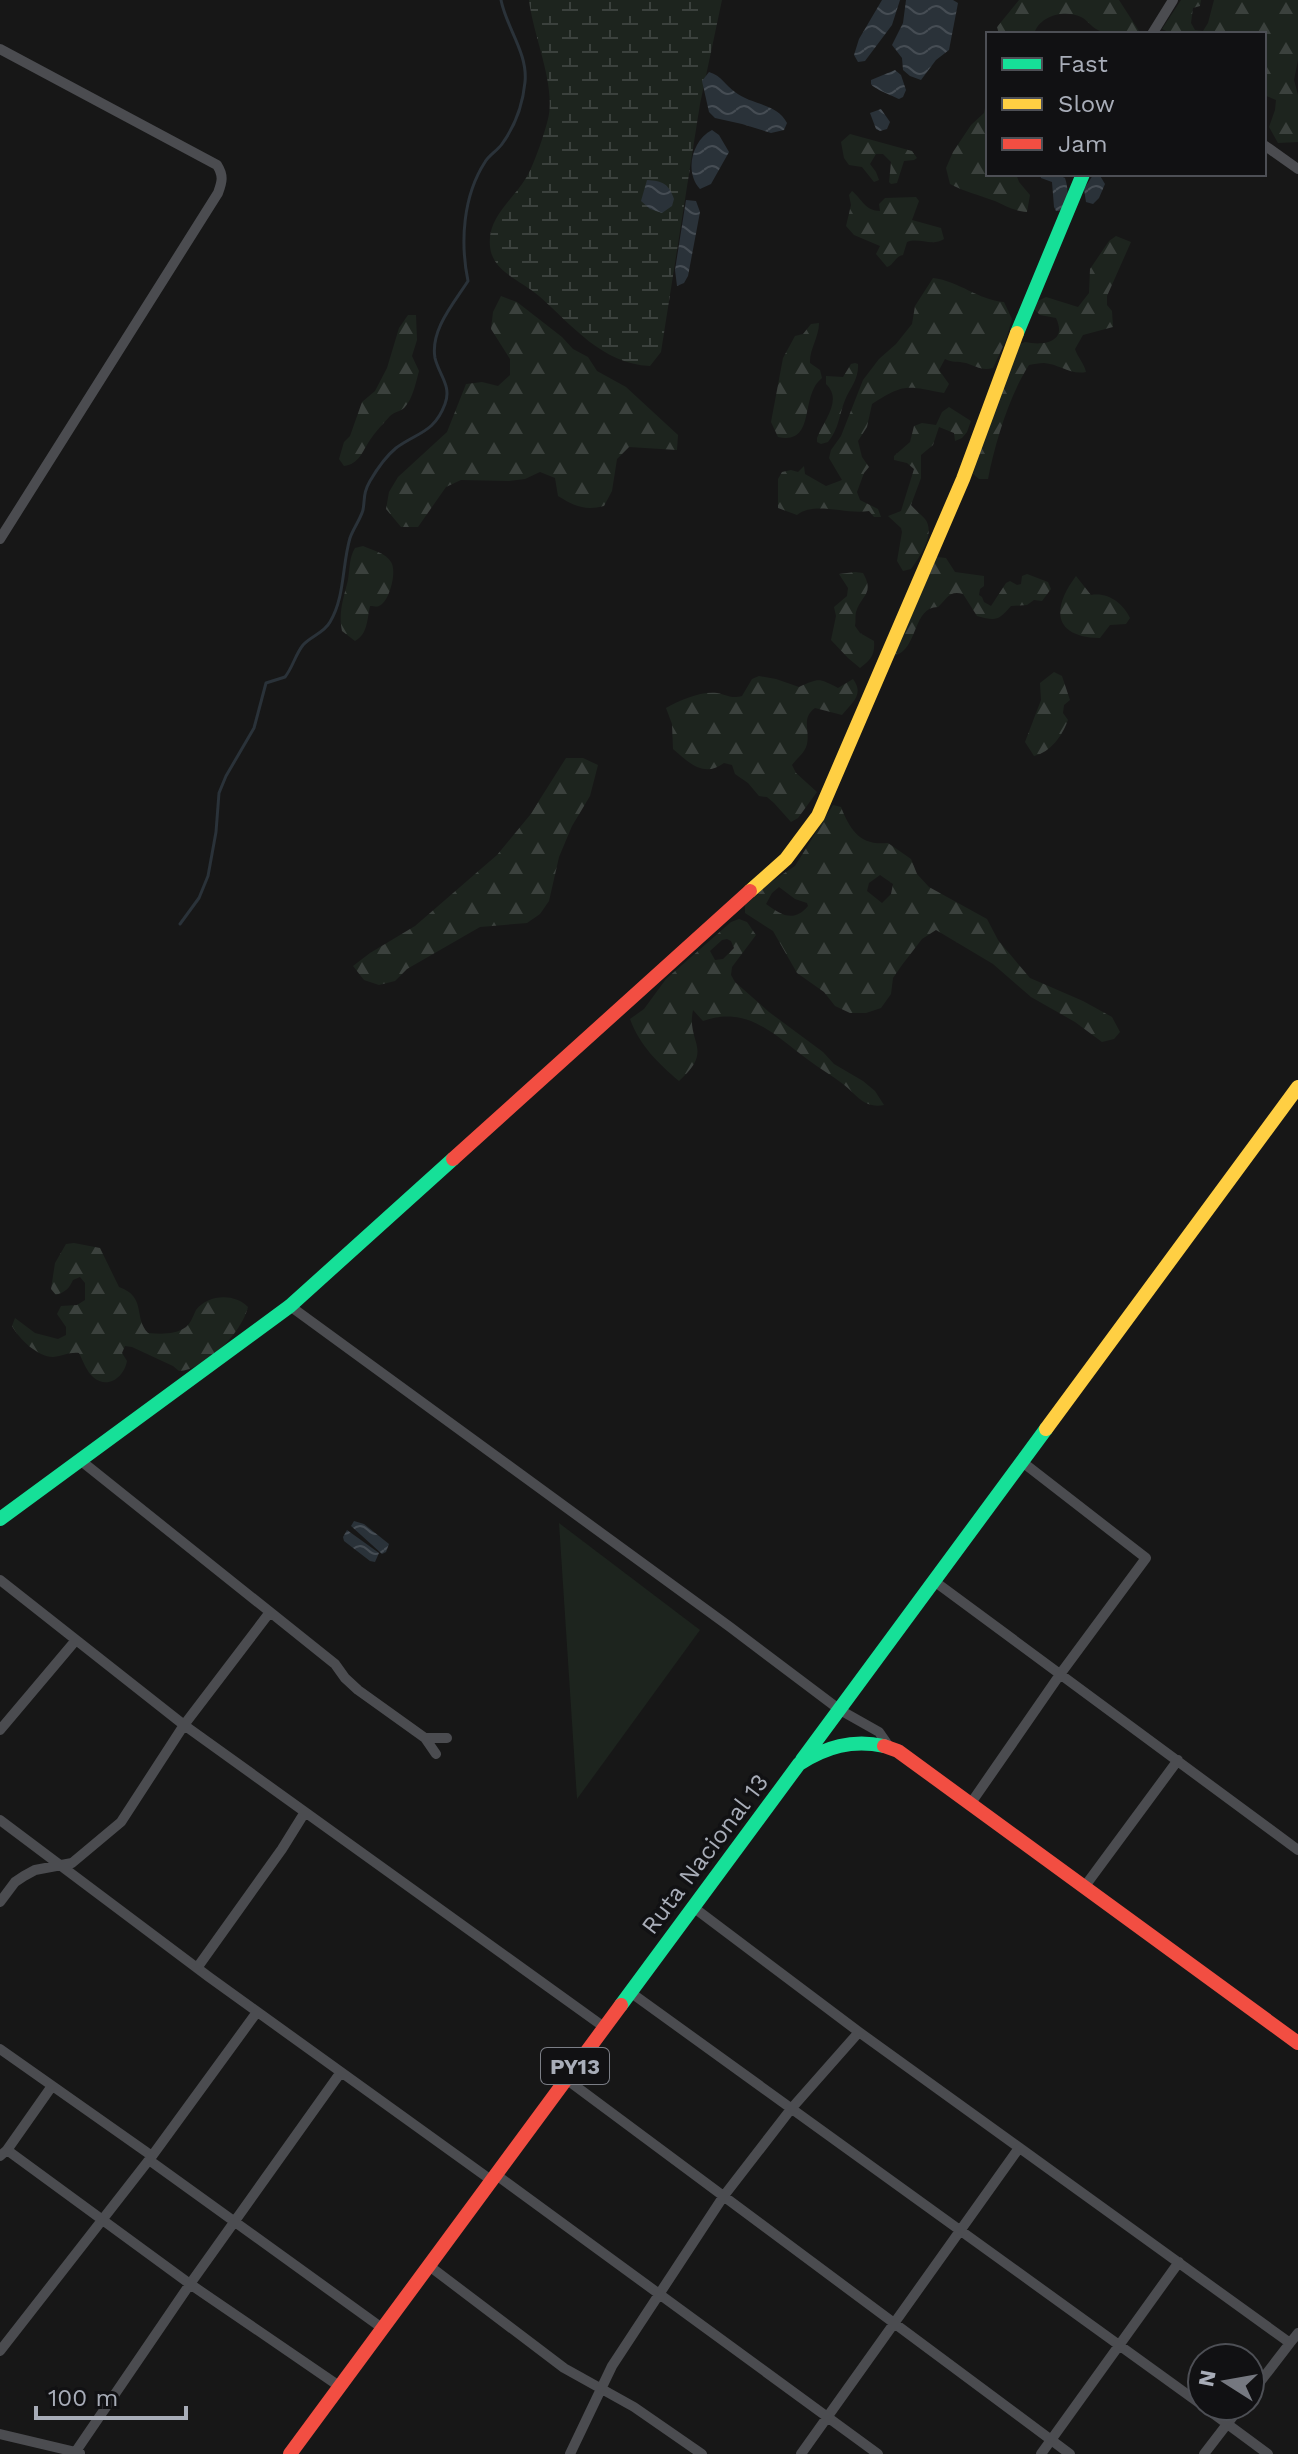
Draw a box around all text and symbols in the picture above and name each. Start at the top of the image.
legend [986,32,1266,176]
text: Fast [1058,50,1108,78]
text: Slow [1058,90,1115,118]
text: Jam [1058,130,1108,158]
street label: Ruta Nacional 13 [636,1768,774,1940]
road number: PY13 [541,2048,609,2084]
north arrow [1186,2342,1266,2422]
text: N [1193,2368,1221,2389]
scale bar [36,2370,186,2420]
text: 100 m [48,2384,118,2412]

